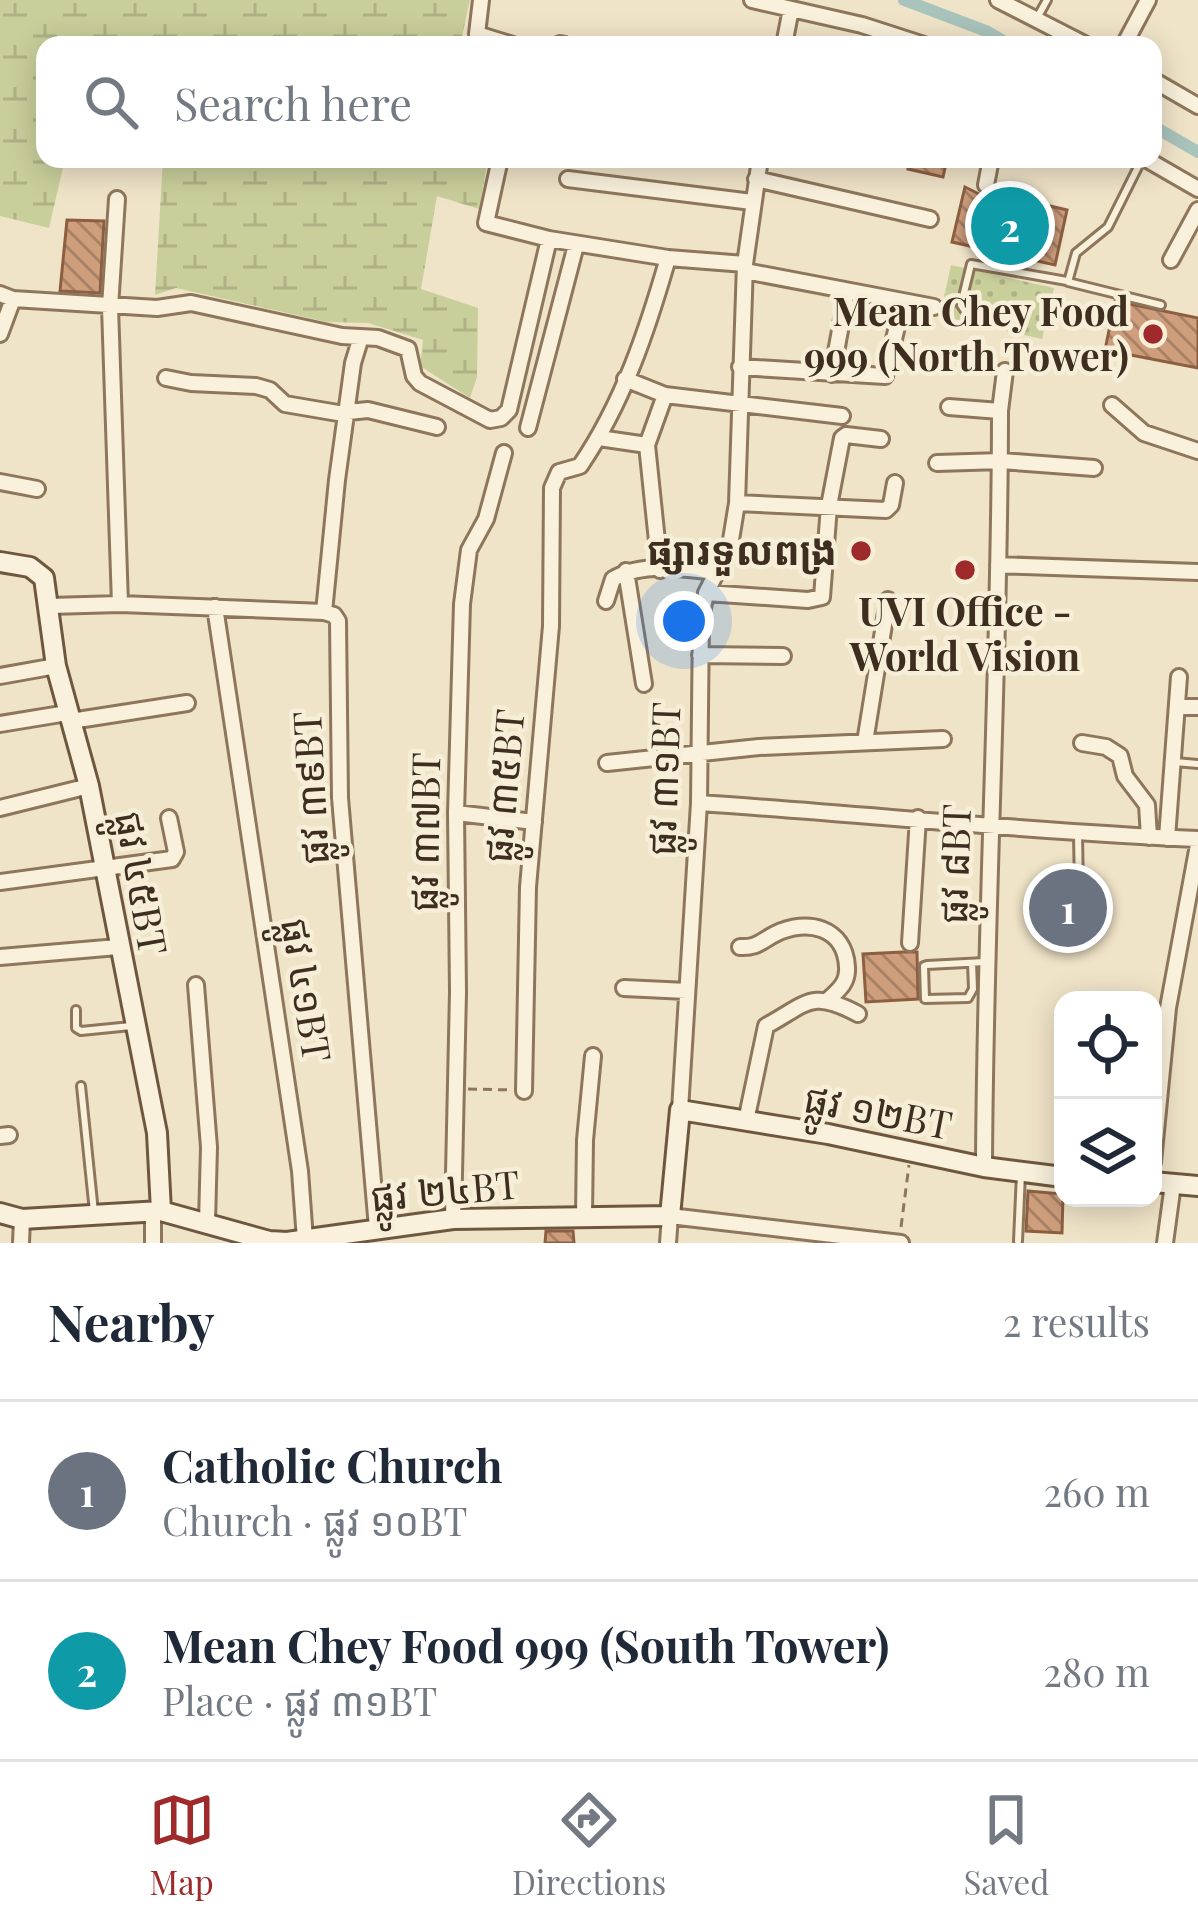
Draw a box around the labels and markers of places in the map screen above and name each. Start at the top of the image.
pin: 2 [971,181,1049,271]
place label: Mean Chey Food 999 (North Tower) [804,284,1129,381]
marker: Mean Chey Food 999 (North Tower) [1140,321,1166,347]
place label: ផ្សារទួលពង្រ [647,523,837,576]
marker: ផ្សារទួលពង្រ [848,538,874,564]
marker: UVI Office - World Vision [952,557,978,583]
place label: UVI Office - World Vision [849,584,1080,681]
pin: 1 [1029,863,1107,953]

